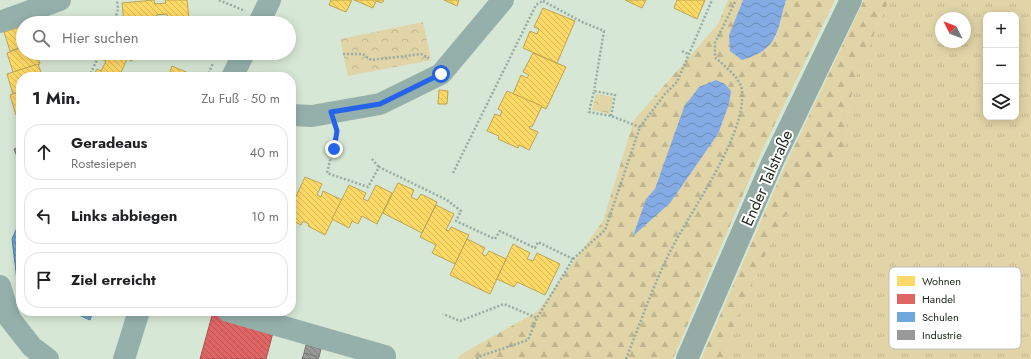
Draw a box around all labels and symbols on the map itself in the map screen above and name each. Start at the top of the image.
north arrow [935,12,971,48]
route start [432,65,450,83]
street label: Ender Talstraße [736,126,798,230]
route end [325,140,343,158]
legend [889,267,1021,349]
text: Wohnen [922,273,961,289]
text: Handel [922,291,955,307]
text: Schulen [922,309,959,325]
text: Industrie [922,327,962,343]

